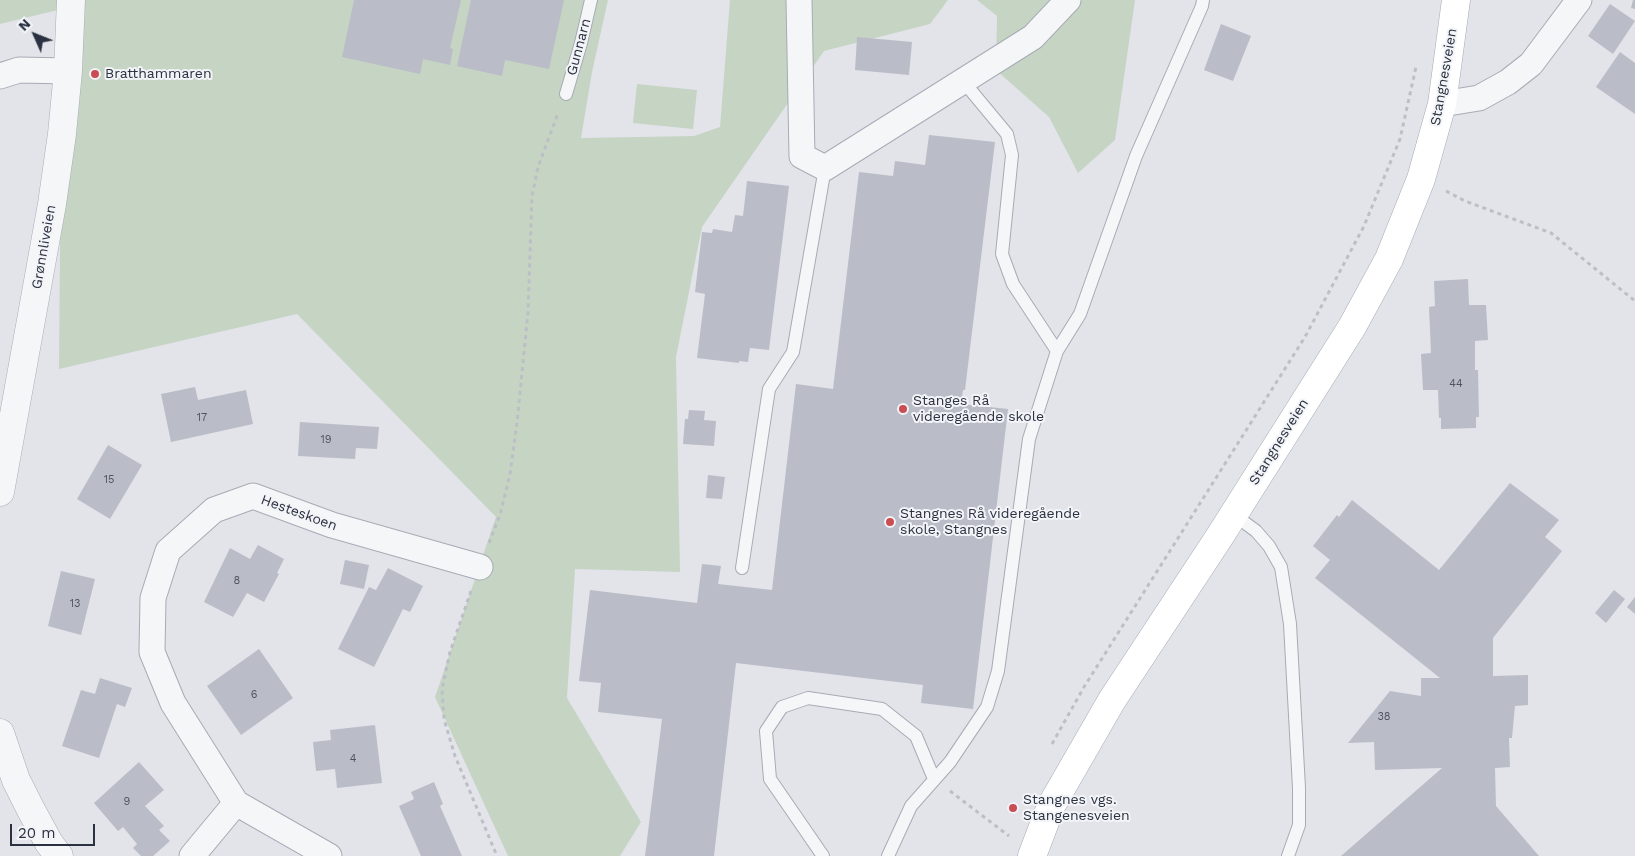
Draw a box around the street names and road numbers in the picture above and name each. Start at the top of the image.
street label: Gunnarn [563,17,595,77]
street label: Stangnesveien [1427,27,1461,127]
street label: Grønnliveien [28,204,60,290]
street label: Stangnesveien [1246,396,1312,488]
street label: Hesteskoen [259,491,339,535]

